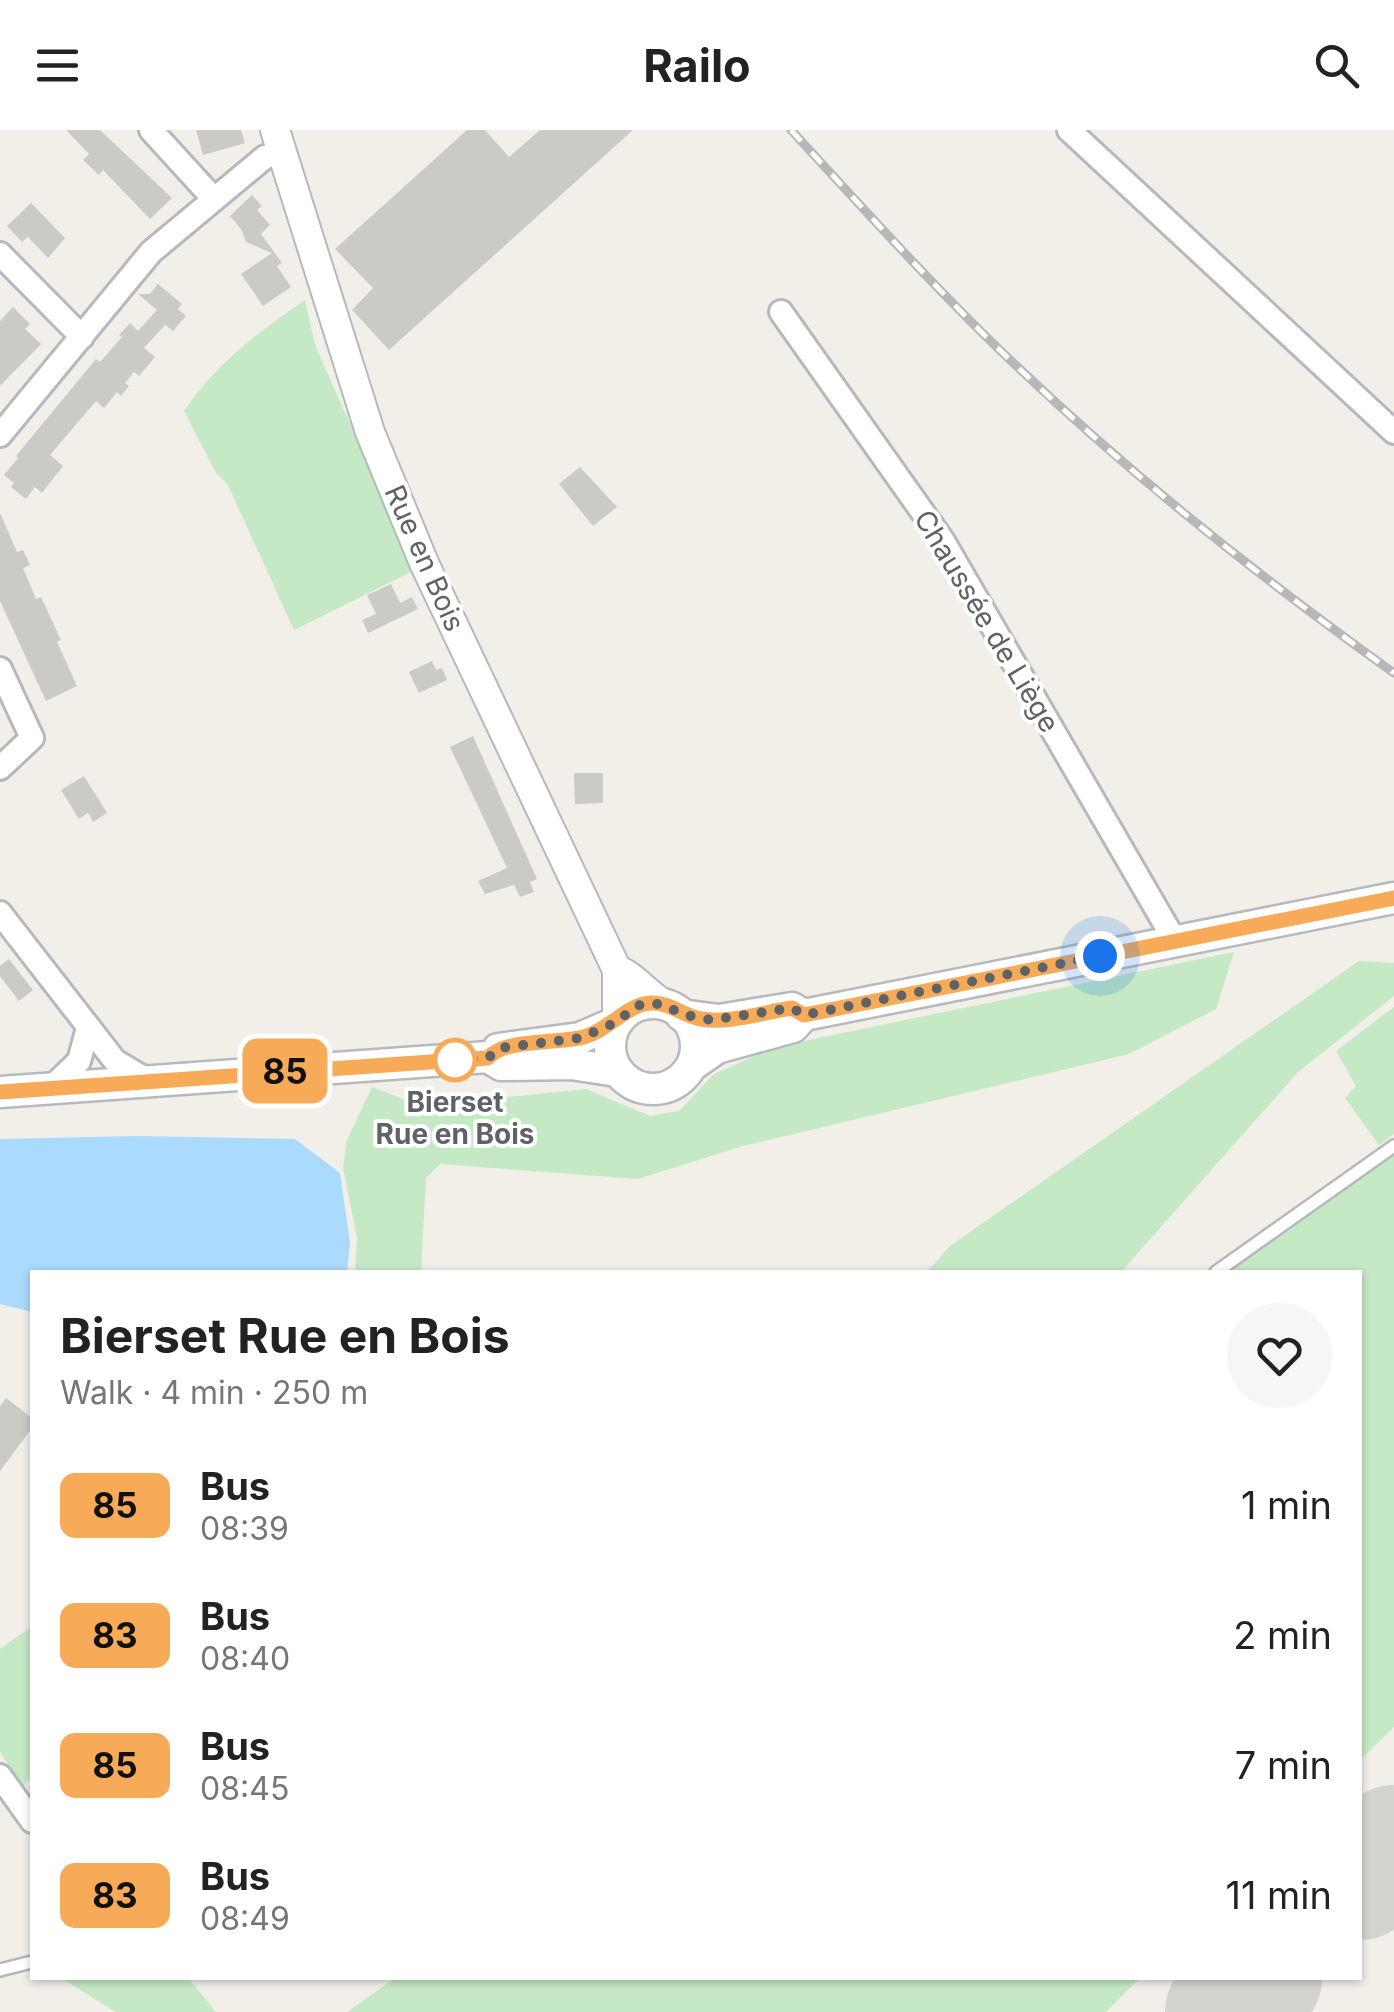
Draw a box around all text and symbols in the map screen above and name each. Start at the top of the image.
icon: menu [30,38,85,93]
text: Railo [643,38,751,93]
icon: search [1309,38,1364,93]
street label: Rue en Bois [378,480,472,636]
street label: Chaussée de Liège [907,504,1067,738]
your location [1075,931,1125,981]
line badge: 85 [240,1038,330,1104]
marker: Bierset Rue en Bois [434,1039,476,1081]
text: 85 [262,1050,308,1092]
place label: Bierset Rue en Bois [376,1085,534,1151]
button: heart [1227,1303,1332,1408]
text: Bierset Rue en Bois [60,1306,510,1365]
text: Walk · 4 min · 250 m [60,1373,368,1412]
text: Bus [200,1463,270,1509]
text: 1 min [1241,1482,1332,1528]
text: 85 [92,1484,138,1526]
text: 08:39 [200,1509,289,1548]
text: Bus [200,1593,270,1639]
text: 2 min [1233,1612,1332,1658]
text: 83 [92,1614,138,1656]
text: 08:40 [200,1639,290,1678]
text: Bus [200,1723,270,1769]
text: 7 min [1235,1742,1332,1788]
text: 85 [92,1744,138,1786]
text: 08:45 [200,1769,289,1808]
text: Bus [200,1853,270,1899]
text: 11 min [1225,1872,1332,1918]
text: 83 [92,1874,138,1916]
text: 08:49 [200,1899,290,1938]

